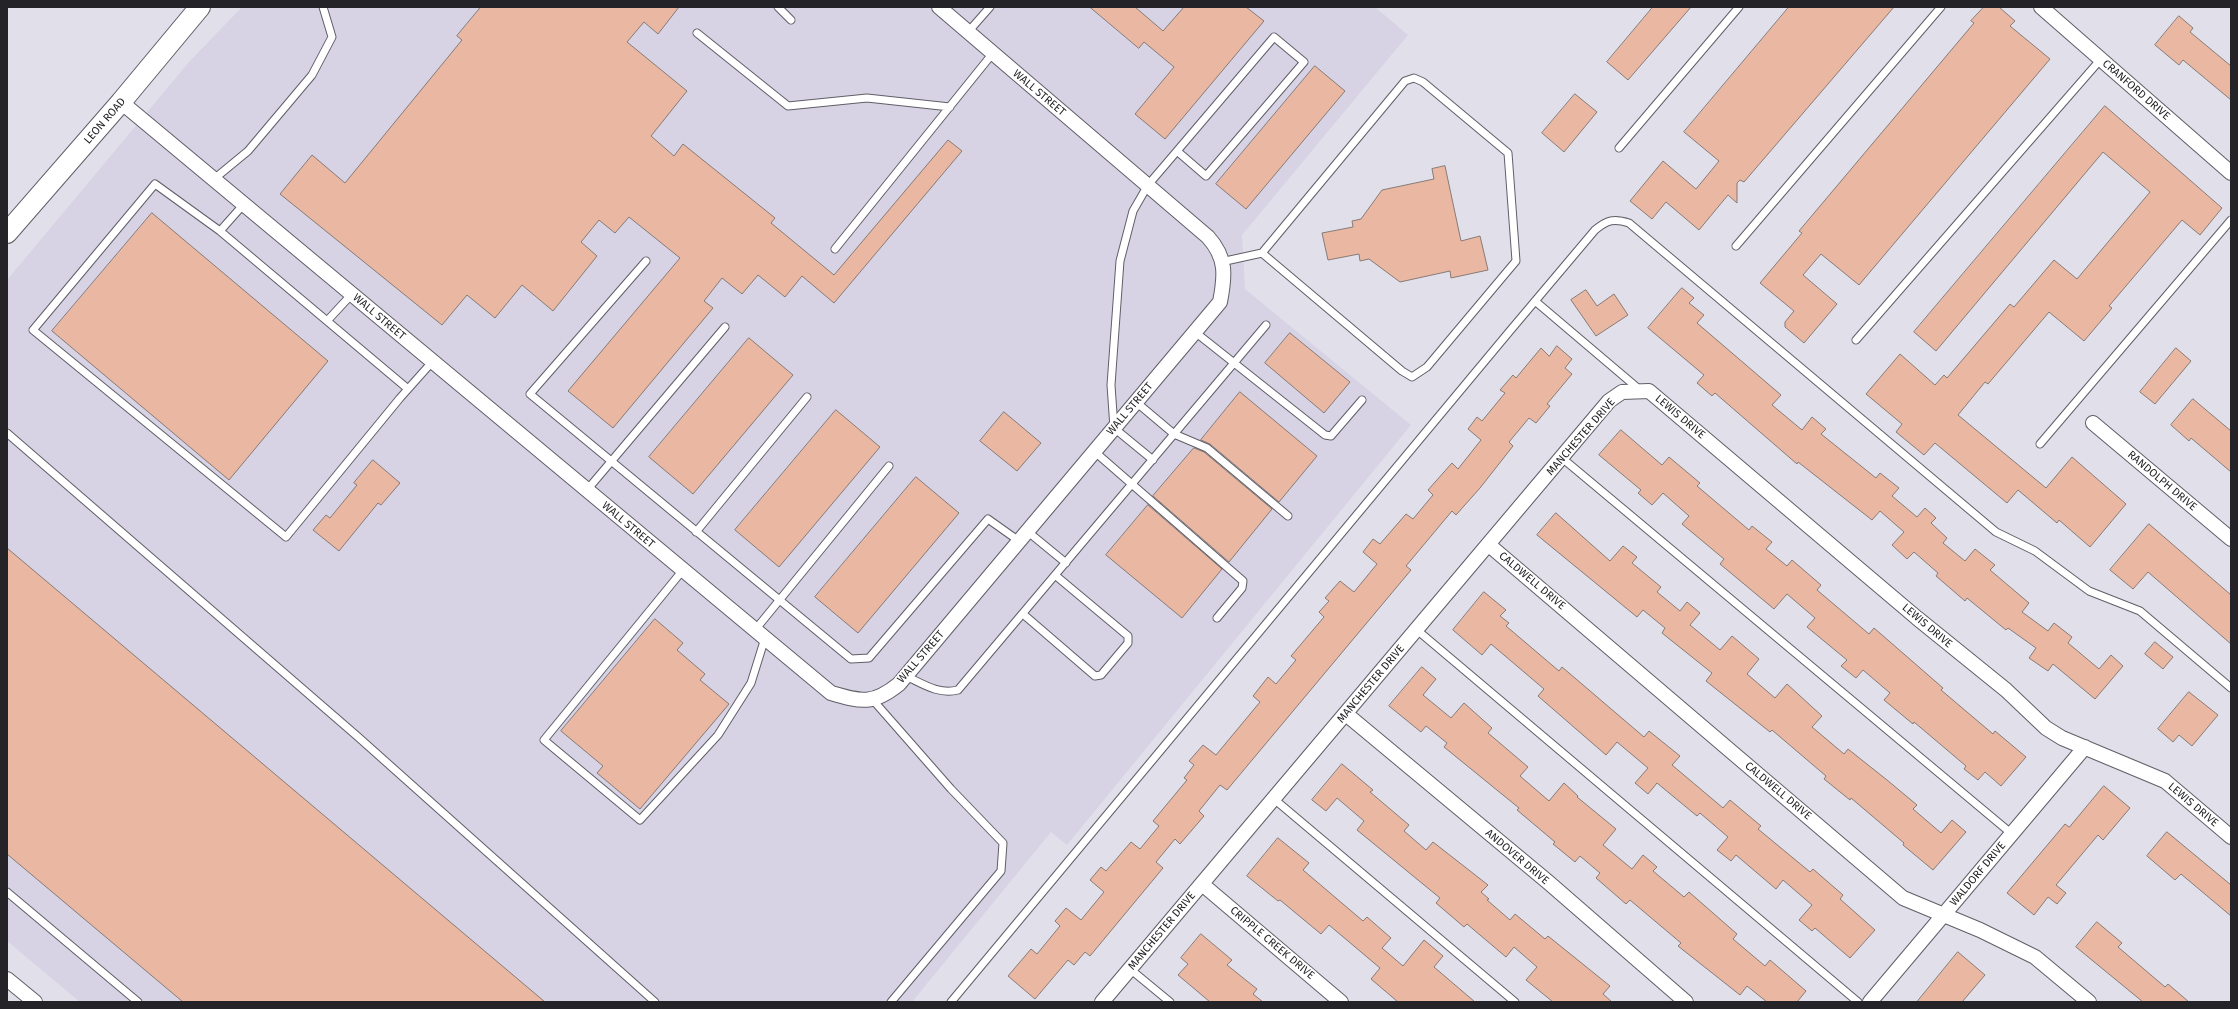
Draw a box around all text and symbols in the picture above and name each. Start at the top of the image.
street label: CRANFORD DRIVE [2100,57,2172,123]
street label: WALL STREET [1010,67,1068,119]
street label: LEON ROAD [81,95,129,147]
street label: WALL STREET [350,291,408,343]
street label: WALL STREET [1104,380,1156,438]
street label: LEWIS DRIVE [1652,392,1708,442]
street label: MANCHESTER DRIVE [1544,396,1618,478]
street label: RANDOLPH DRIVE [2125,448,2199,514]
street label: WALL STREET [599,499,657,551]
street label: CALDWELL DRIVE [1496,549,1568,613]
street label: LEWIS DRIVE [1899,601,1955,651]
street label: WALL STREET [895,628,947,686]
street label: MANCHESTER DRIVE [1335,642,1407,726]
street label: CALDWELL DRIVE [1742,759,1814,823]
street label: LEWIS DRIVE [2165,780,2221,830]
street label: ANDOVER DRIVE [1482,827,1552,887]
street label: WALDORF DRIVE [1947,839,2009,909]
street label: MANCHESTER DRIVE [1126,889,1198,973]
street label: CRIPPLE CREEK DRIVE [1227,904,1317,982]

